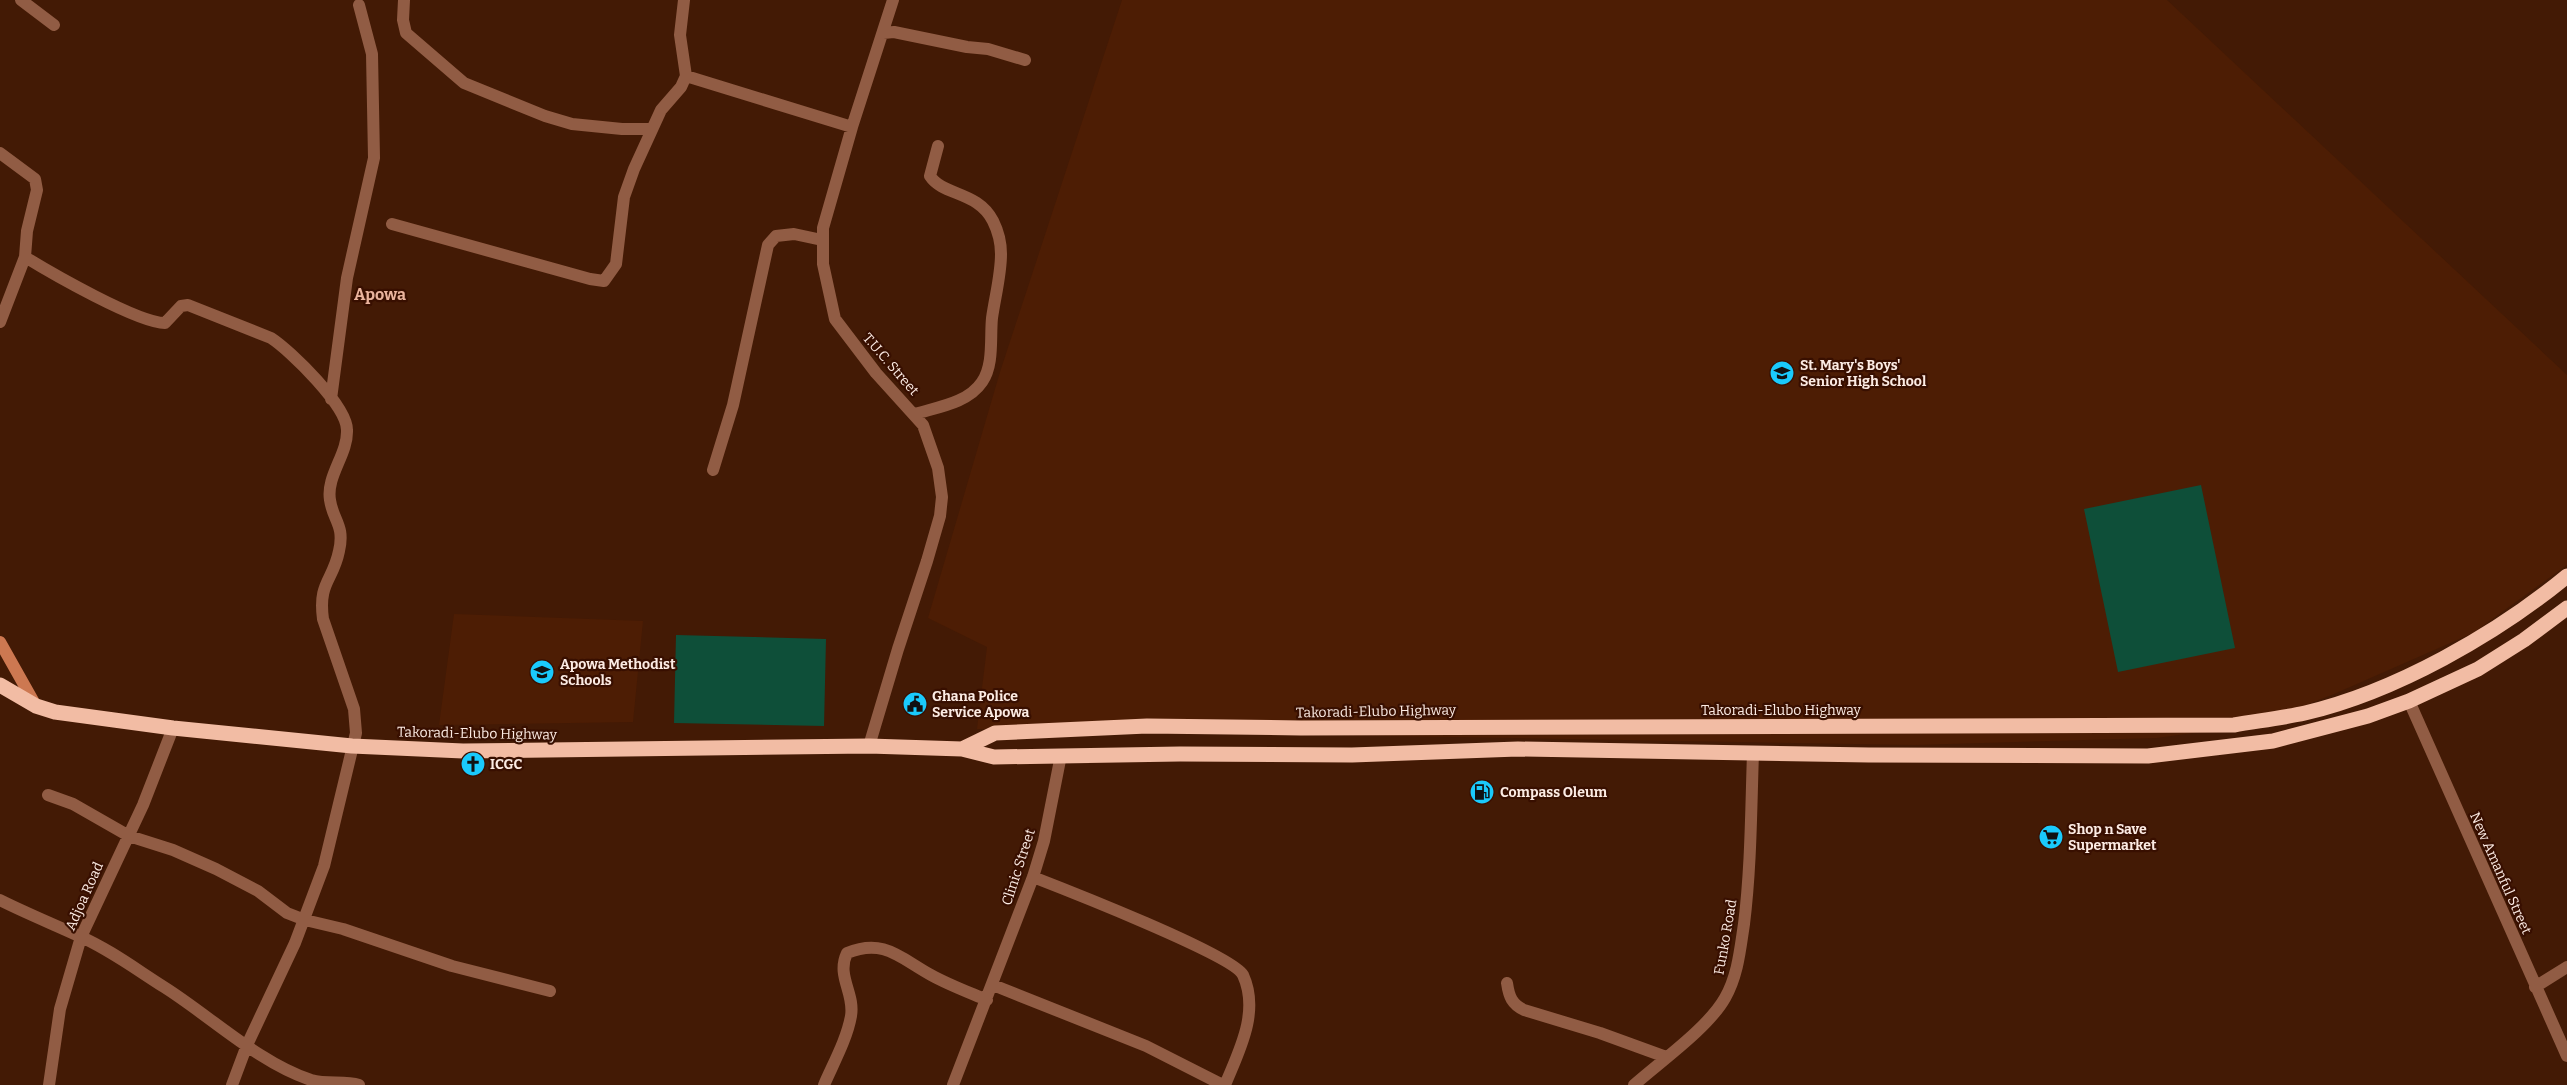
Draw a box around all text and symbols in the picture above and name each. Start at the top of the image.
district label: Apowa [354,285,406,304]
street label: T.U.C. Street [859,330,922,399]
place label: St. Mary's Boys' Senior High School [1800,357,1927,390]
school or university icon: St. Mary's Boys' Senior High School [1769,360,1795,386]
place label: Apowa Methodist Schools [560,656,676,689]
school or university icon: Apowa Methodist Schools [529,659,555,685]
place label: Ghana Police Service Apowa [932,688,1030,721]
public building icon: Ghana Police Service Apowa [902,691,928,717]
street label: Takoradi-Elubo Highway [1296,702,1457,721]
street label: Takoradi-Elubo Highway [1701,702,1862,719]
street label: Takoradi-Elubo Highway [397,724,558,743]
church icon: ICGC [460,751,486,777]
place label: ICGC [490,756,523,773]
fuel station icon: Compass Oleum [1469,779,1495,805]
place label: Compass Oleum [1500,784,1608,801]
street label: New Amanful Street [2466,810,2535,937]
place label: Shop n Save Supermarket [2068,821,2157,854]
supermarket icon: Shop n Save Supermarket [2038,824,2064,850]
street label: Clinic Street [998,827,1039,908]
street label: Adjoa Road [62,859,107,933]
street label: Funko Road [1710,898,1741,976]

